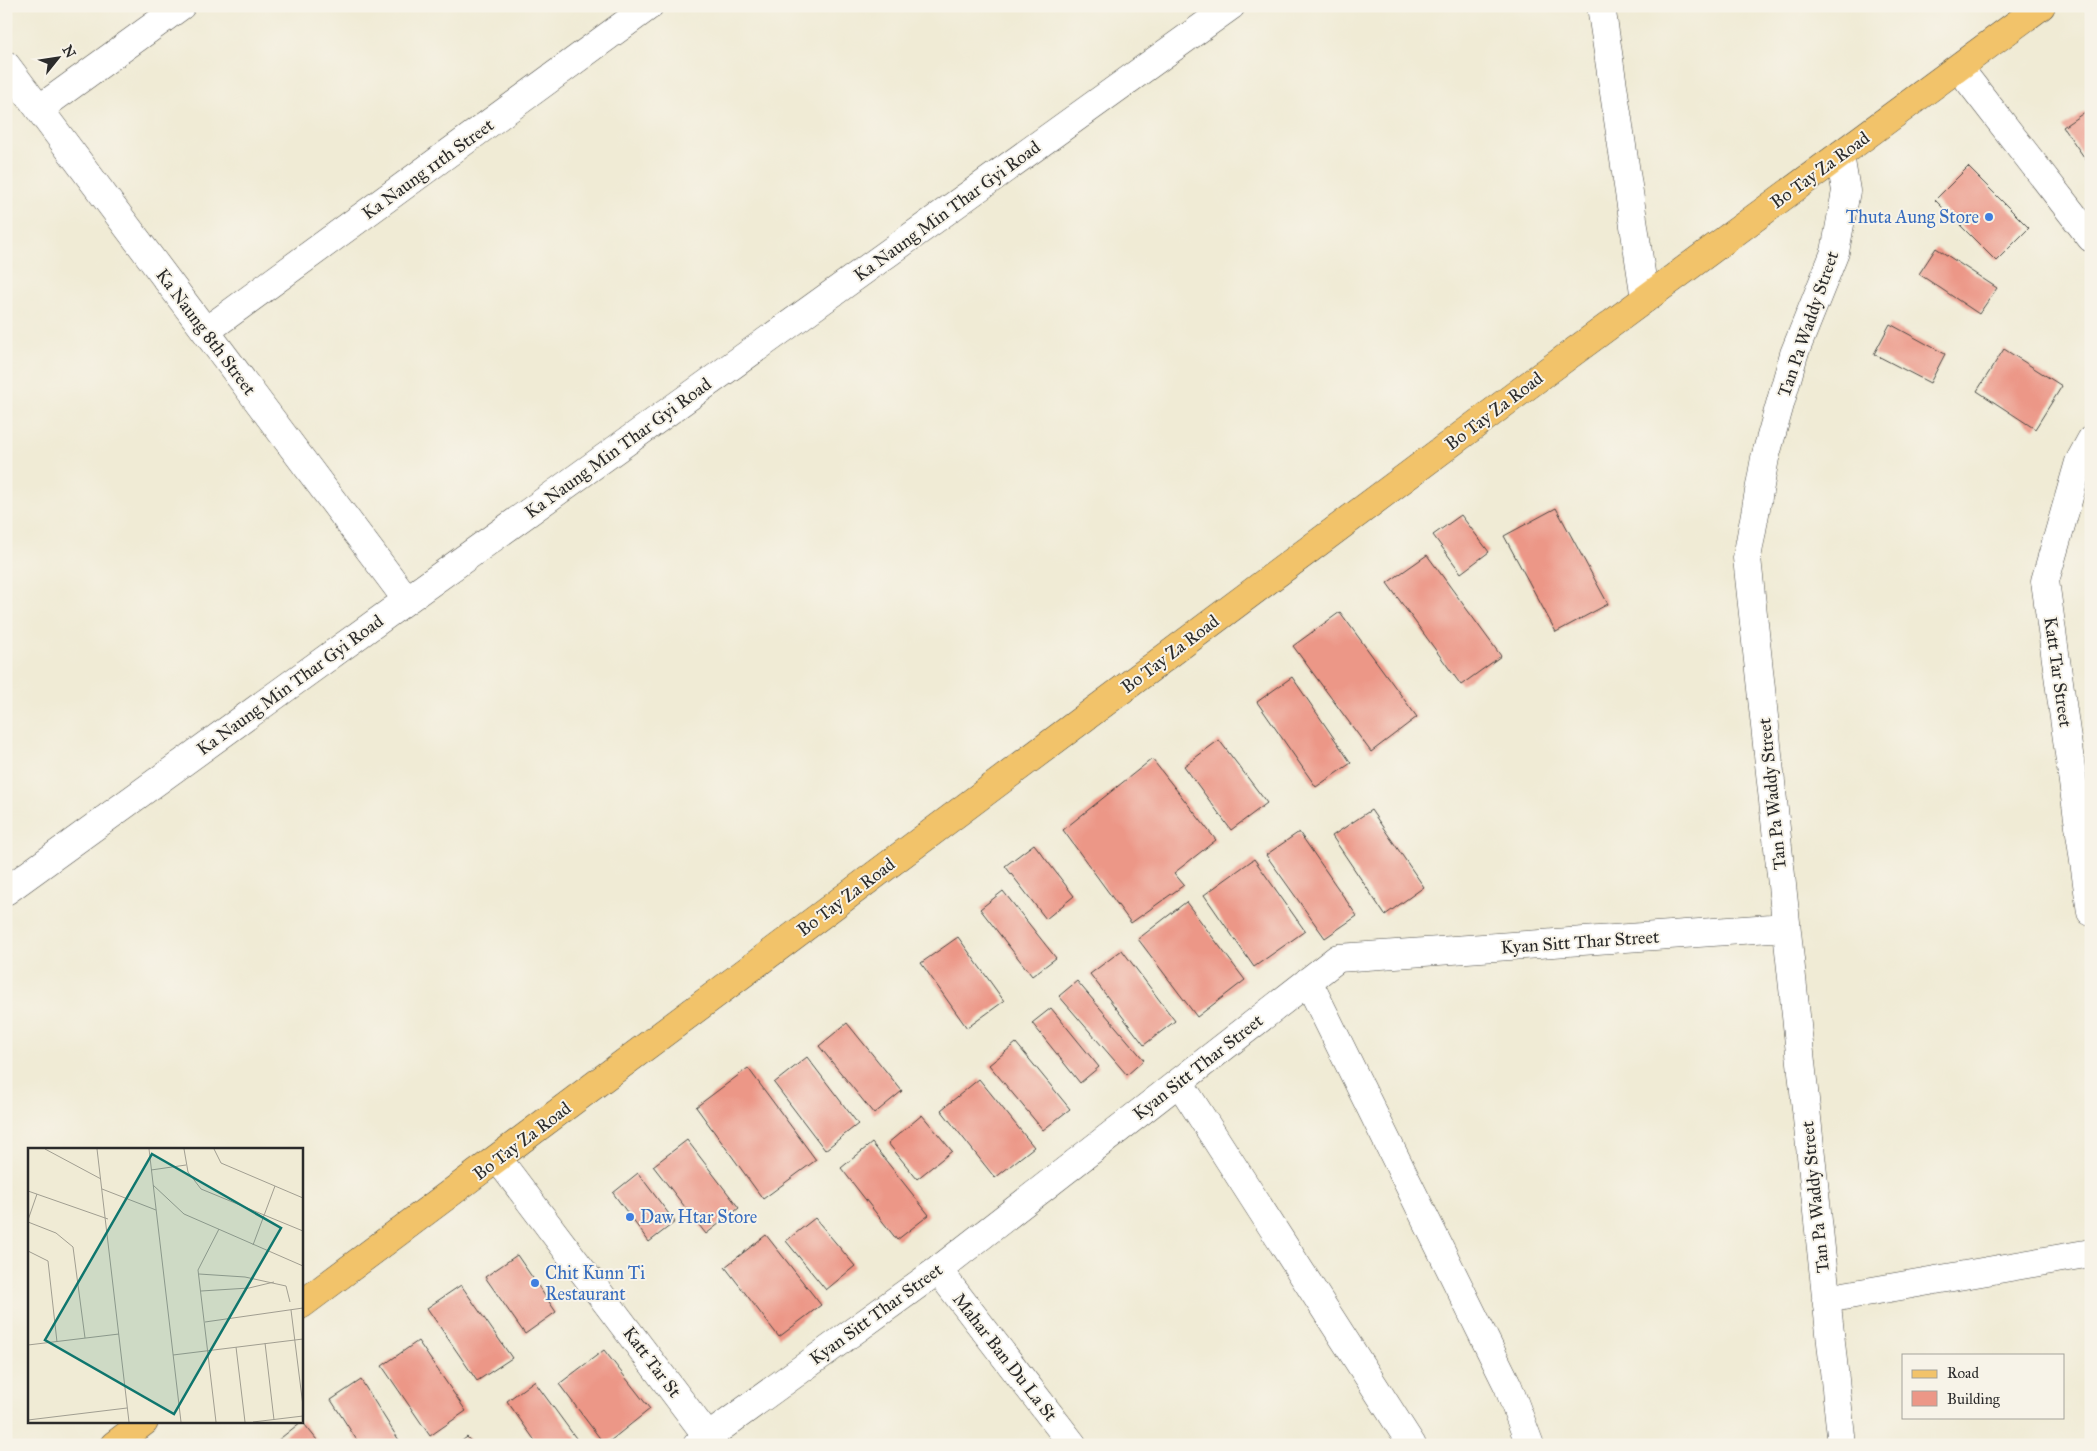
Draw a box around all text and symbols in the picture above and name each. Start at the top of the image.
north arrow [32,32,82,82]
text: N [58,42,79,61]
street label: Ka Naung 11th Street [358,113,499,225]
street label: Bo Tay Za Road [1766,127,1874,213]
street label: Ka Naung Min Thar Gyi Road [850,136,1045,287]
place label: Thuta Aung Store [1846,206,1979,229]
marker: Thuta Aung Store [1983,211,1995,223]
street label: Tan Pa Waddy Street [1773,248,1843,400]
street label: Ka Naung 8th Street [150,264,261,401]
street label: Bo Tay Za Road [1441,367,1547,455]
street label: Ka Naung Min Thar Gyi Road [521,373,716,524]
street label: Ka Naung Min Thar Gyi Road [193,610,388,761]
street label: Bo Tay Za Road [1117,610,1223,698]
street label: Katt Tar Street [2039,615,2077,729]
street label: Tan Pa Waddy Street [1753,716,1791,871]
street label: Bo Tay Za Road [793,853,899,941]
street label: Kyan Sitt Thar Street [1500,925,1661,959]
street label: Kyan Sitt Thar Street [1129,1009,1268,1125]
street label: Bo Tay Za Road [469,1097,575,1185]
street label: Tan Pa Waddy Street [1796,1119,1834,1274]
inset map [28,1148,302,1424]
place label: Daw Htar Store [640,1206,757,1228]
marker: Daw Htar Store [624,1211,636,1223]
street label: Kyan Sitt Thar Street [805,1258,947,1370]
place label: Chit Kunn Ti Restaurant [545,1262,645,1305]
marker: Chit Kunn Ti Restaurant [529,1277,541,1289]
street label: Mahar Ban Du La St [948,1288,1062,1426]
street label: Katt Tar St [618,1322,686,1402]
legend [1902,1354,2064,1418]
text: Road [1947,1364,1979,1382]
text: Building [1947,1390,2001,1408]

